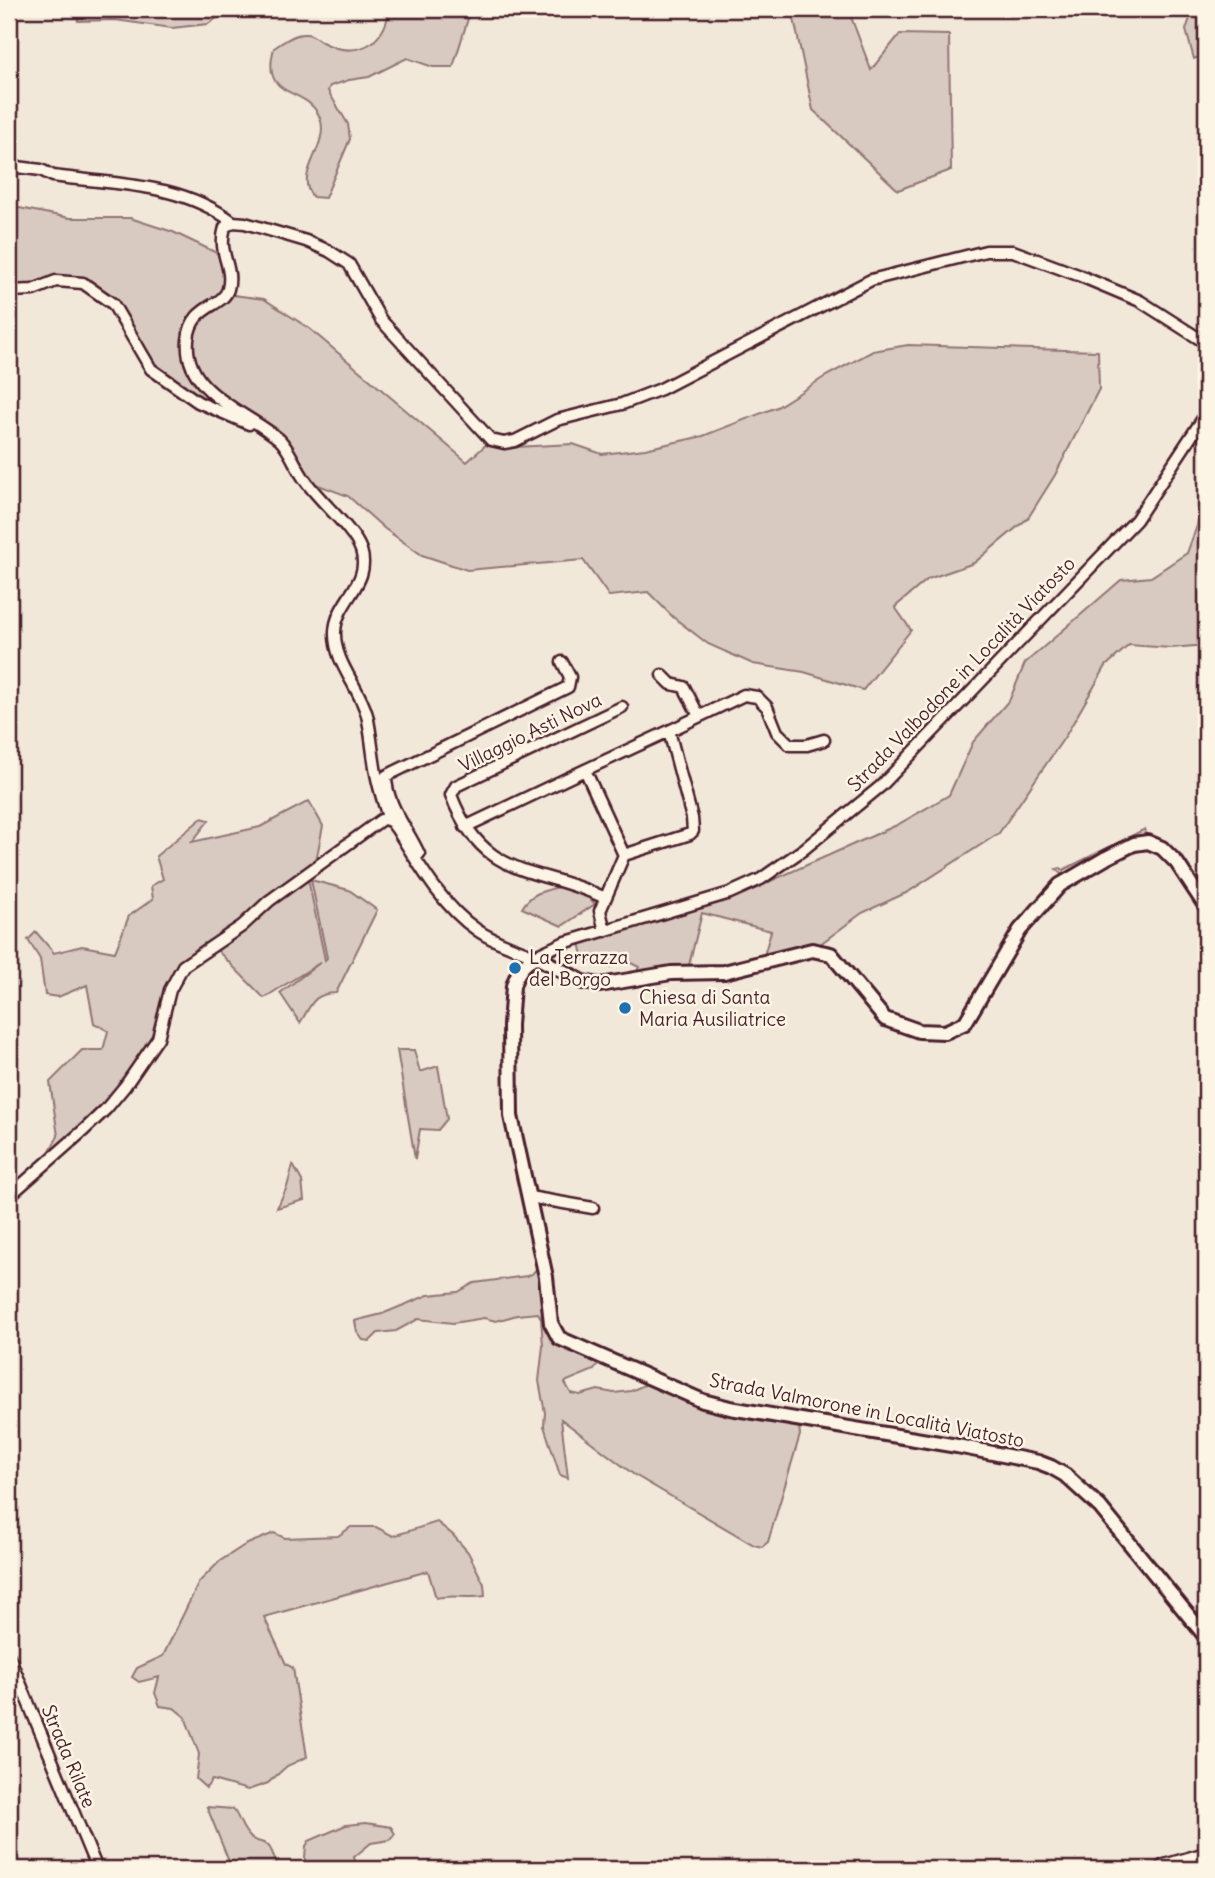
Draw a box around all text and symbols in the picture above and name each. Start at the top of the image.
street label: Strada Valbodone in Località Viatosto [842,551,1080,797]
street label: Villaggio Asti Nova [455,687,605,777]
place label: La Terrazza del Borgo [529,945,629,991]
marker: La Terrazza del Borgo [507,960,523,976]
place label: Chiesa di Santa Maria Ausiliatrice [639,985,786,1031]
marker: Chiesa di Santa Maria Ausiliatrice [617,1000,633,1016]
street label: Strada Valmorone in Località Viatosto [708,1368,1026,1452]
street label: Strada Rilate [37,1701,101,1811]

